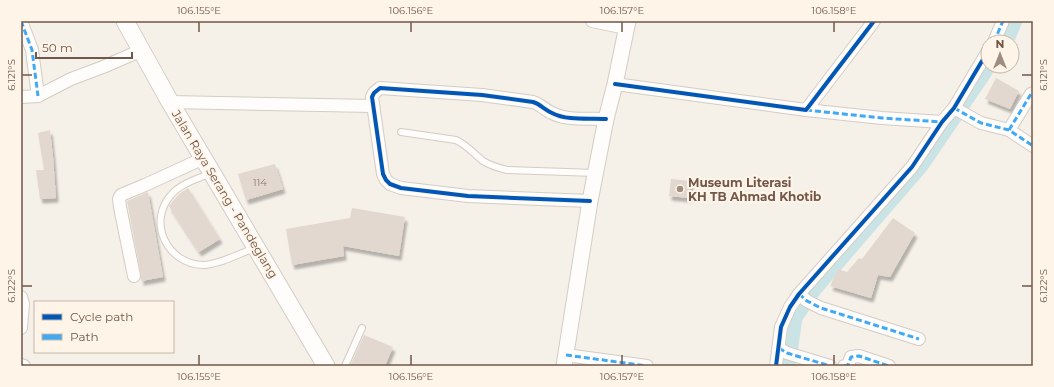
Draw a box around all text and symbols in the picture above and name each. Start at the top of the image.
text: 106.155°E [177,4,221,17]
text: 106.156°E [389,4,434,17]
text: 106.157°E [600,4,644,17]
text: 106.158°E [812,4,857,17]
scale bar [36,34,132,60]
north arrow [980,34,1020,74]
text: N [996,37,1004,51]
text: 50 m [42,40,73,55]
text: 6.121°S [5,59,18,91]
text: 6.121°S [1037,59,1050,91]
street label: Jalan Raya Serang - Pandeglang [168,106,281,281]
place label: Museum Literasi KH TB Ahmad Khotib [688,175,821,204]
house number: 114 [253,176,267,189]
marker: Museum Literasi KH TB Ahmad Khotib [675,184,685,194]
text: 6.122°S [5,269,18,303]
text: 6.122°S [1037,269,1050,303]
legend [34,301,174,353]
text: Cycle path [70,309,133,324]
text: Path [70,329,99,344]
text: 106.155°E [177,370,221,383]
text: 106.156°E [389,370,434,383]
text: 106.157°E [600,370,644,383]
text: 106.158°E [812,370,857,383]

